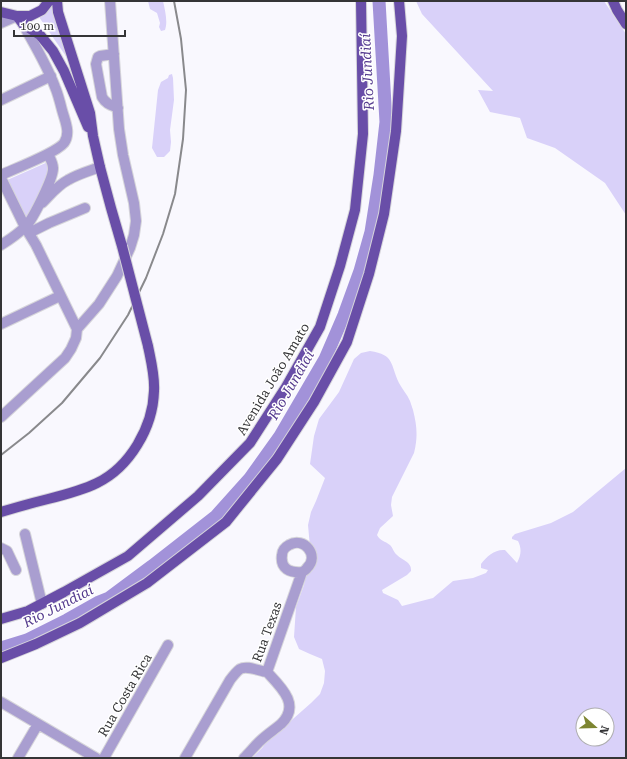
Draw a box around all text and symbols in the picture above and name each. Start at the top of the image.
scale bar [14,12,125,38]
text: 100 m [20,19,54,33]
water label: Rio Jundiaí [357,33,377,112]
street label: Avenida João Amato [234,320,312,438]
water label: Rio Jundiaí [264,347,317,423]
water label: Rio Jundiaí [19,581,96,631]
street label: Rua Texas [249,600,285,664]
street label: Rua Costa Rica [95,651,155,739]
north arrow [575,707,615,747]
text: N [596,724,611,737]

